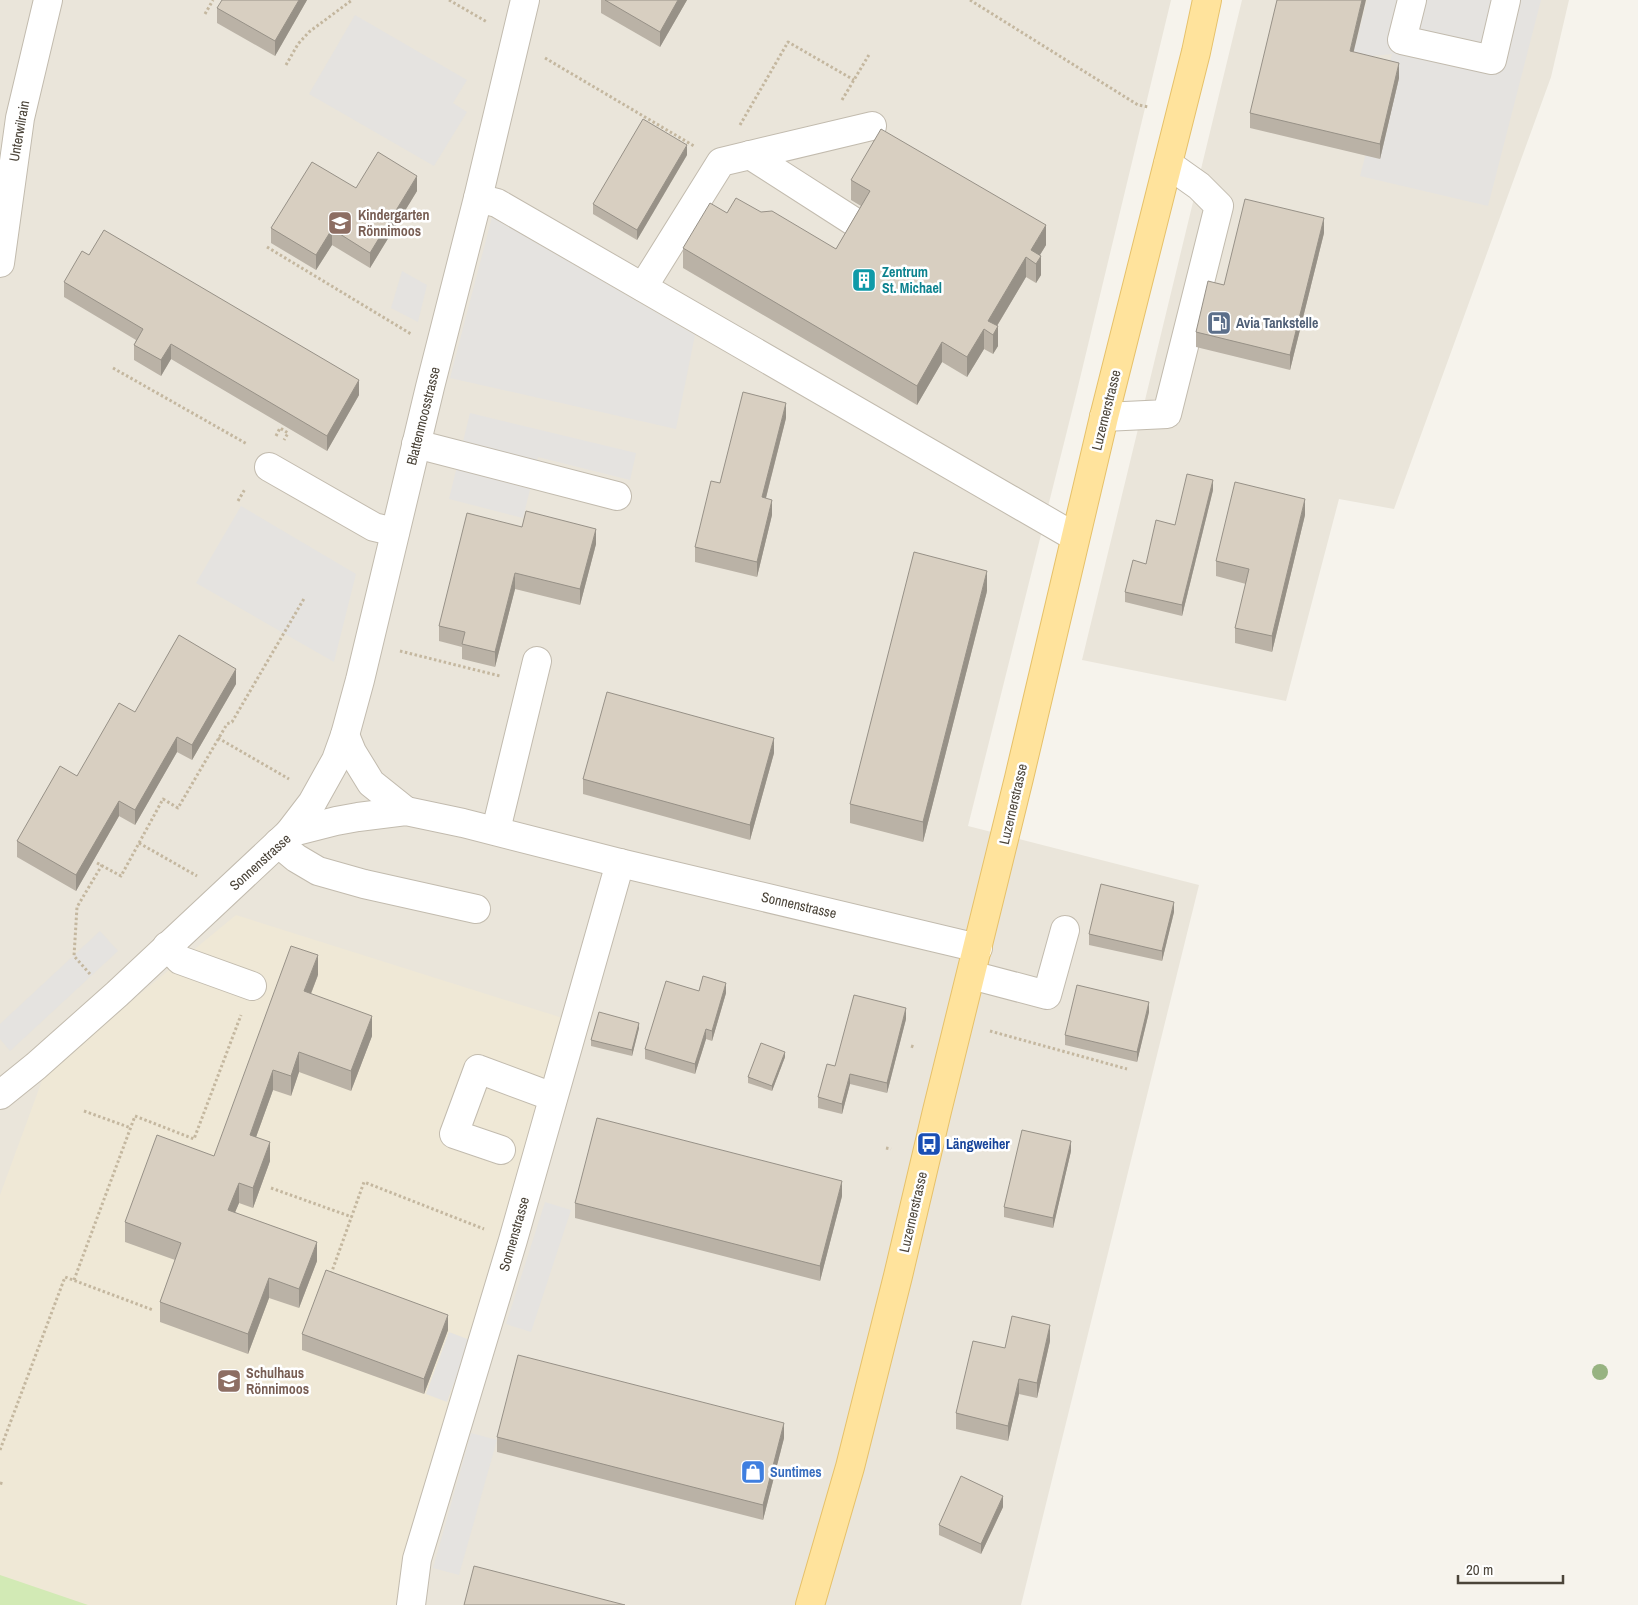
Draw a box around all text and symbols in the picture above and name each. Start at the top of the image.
street label: Unterwilrain [5,99,33,163]
place label: Kindergarten Rönnimoos [358,206,429,240]
school or university icon: Kindergarten Rönnimoos [327,210,353,236]
place label: Zentrum St. Michael [882,263,942,297]
building icon: Zentrum St. Michael [851,267,877,293]
fuel station icon: Avia Tankstelle [1206,310,1232,336]
place label: Avia Tankstelle [1236,314,1318,332]
street label: Blattenmoosstrasse [402,365,444,467]
street label: Luzernerstrasse [1087,368,1125,452]
street label: Luzernerstrasse [995,762,1031,846]
street label: Sonnenstrasse [226,830,294,894]
street label: Sonnenstrasse [760,888,838,922]
bus stop icon: Längweiher [916,1131,942,1157]
place label: Längweiher [946,1135,1010,1153]
street label: Luzernerstrasse [895,1170,931,1254]
street label: Sonnenstrasse [495,1195,533,1273]
place label: Schulhaus Rönnimoos [246,1364,309,1398]
school or university icon: Schulhaus Rönnimoos [216,1368,242,1394]
shop icon: Suntimes [740,1459,766,1485]
place label: Suntimes [770,1463,822,1481]
scale bar [1458,1552,1563,1584]
text: 20 m [1466,1559,1493,1580]

